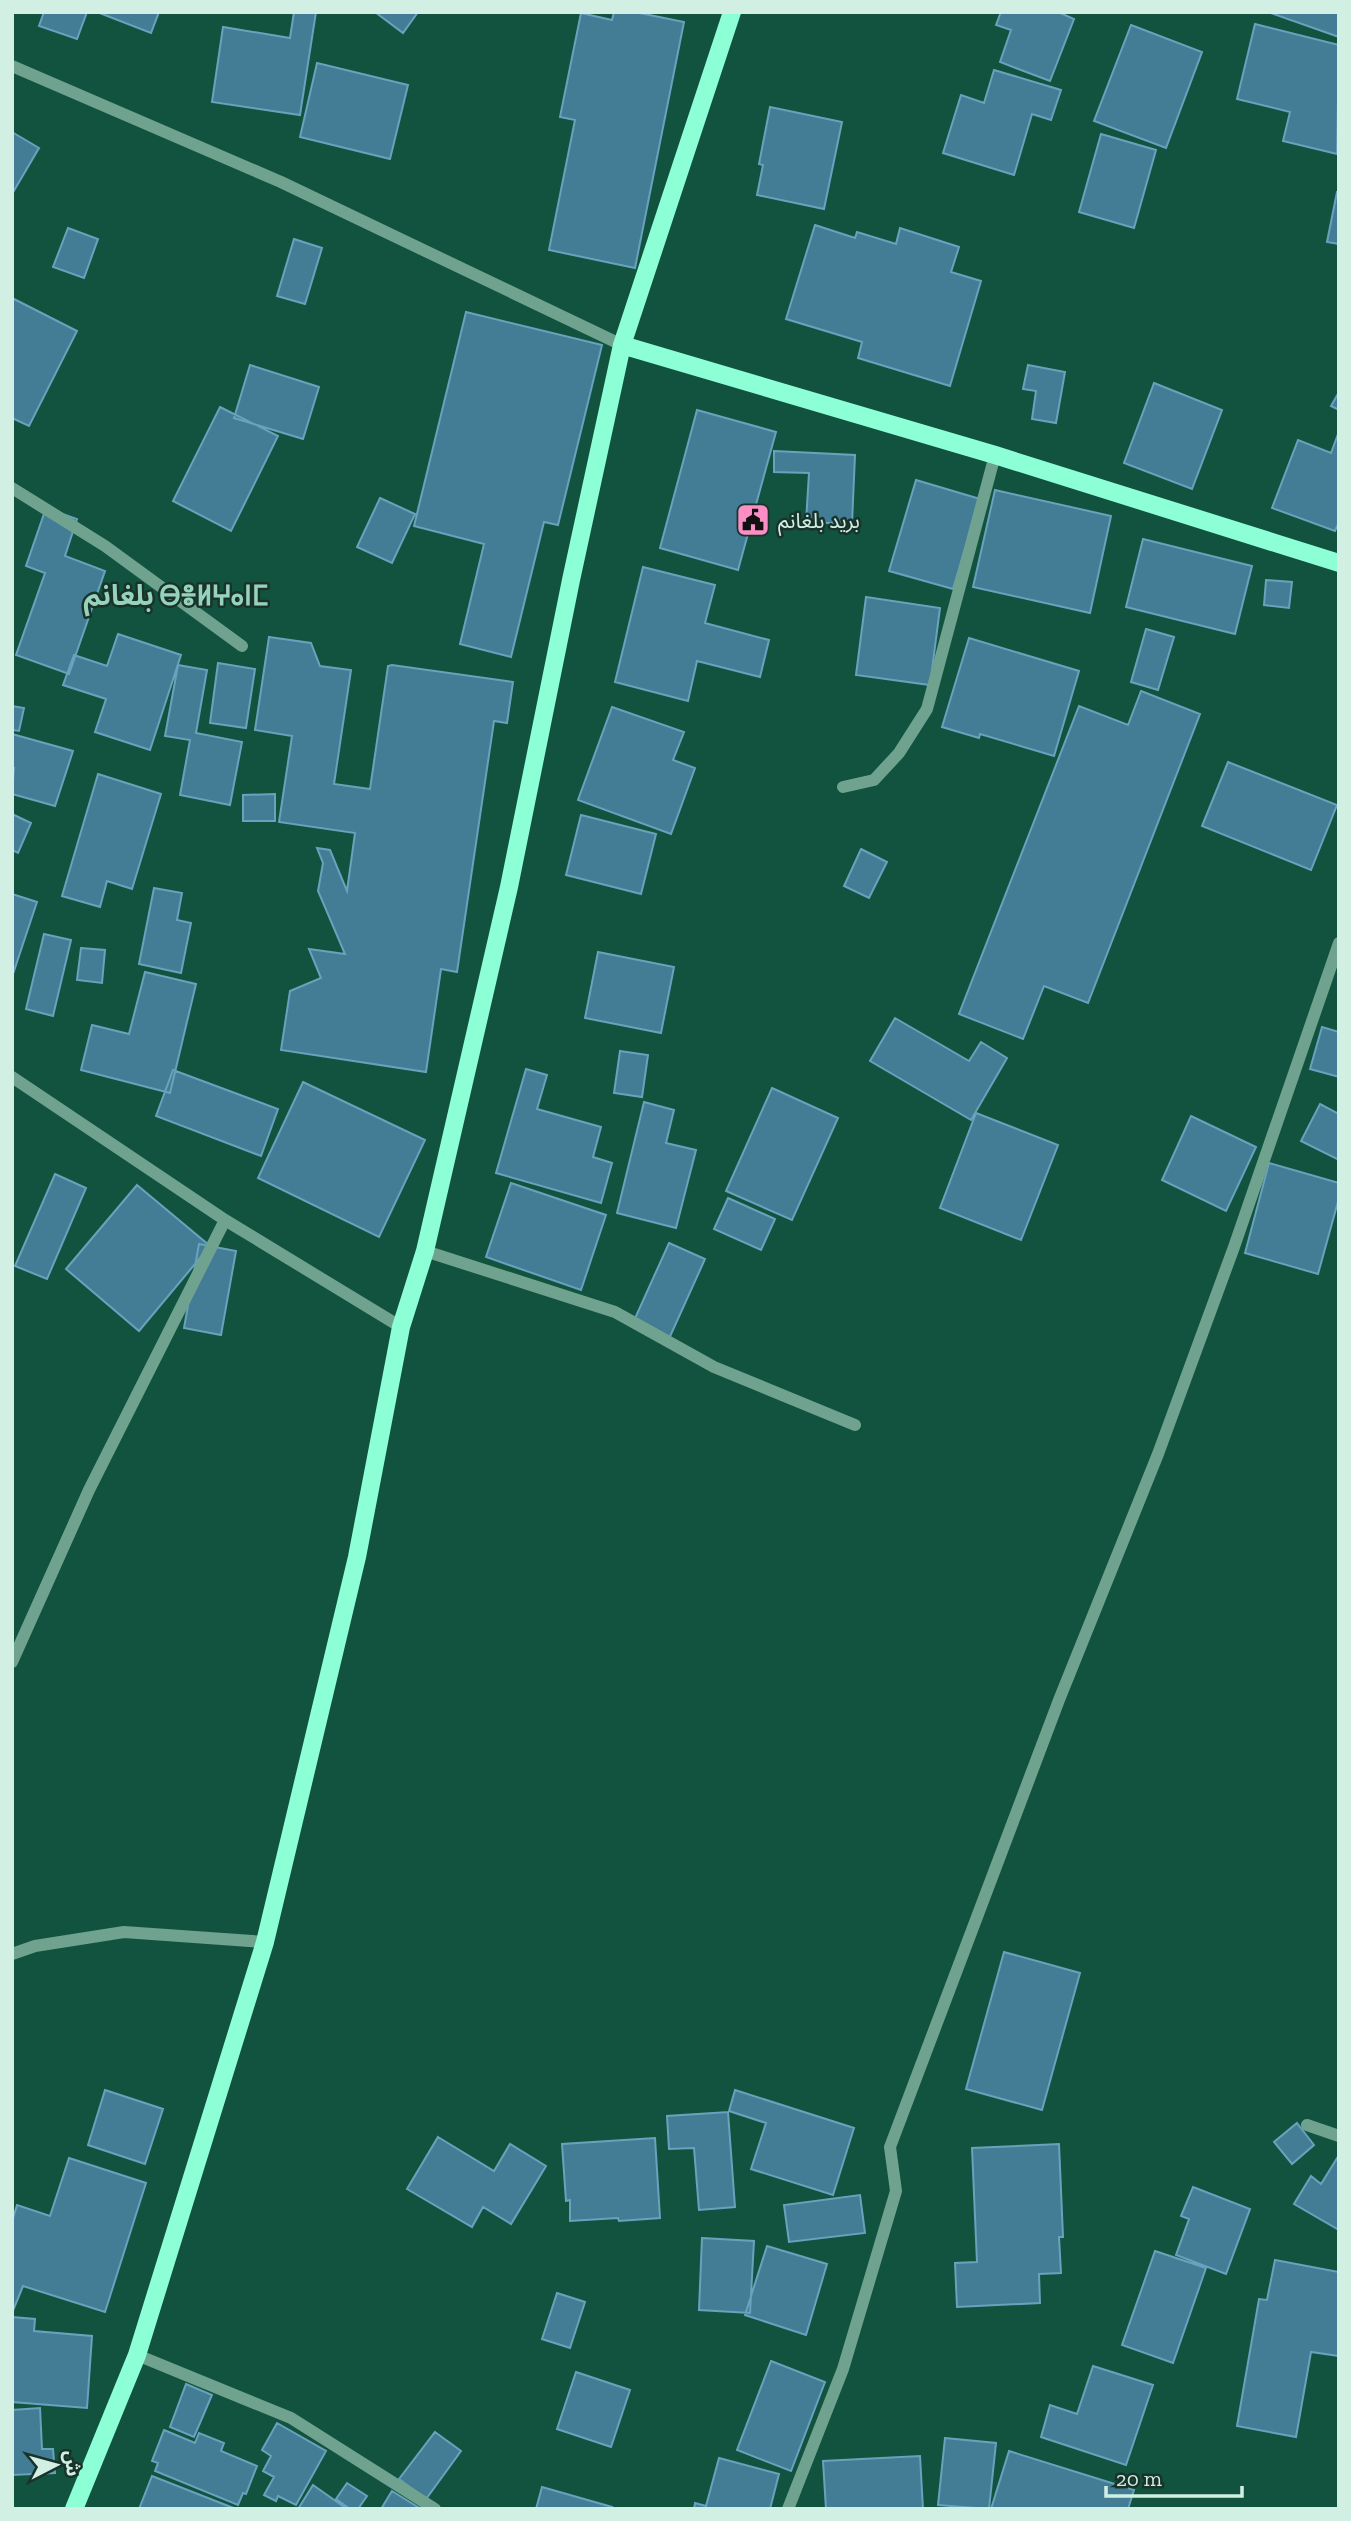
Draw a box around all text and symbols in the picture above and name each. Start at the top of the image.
public building icon: بريد بلغانم [734,501,772,539]
place label: بريد بلغانم [778,508,860,536]
district label: بلغانم ⴱⴻⵍⵖⴰⵏⵎ [84,579,268,617]
north arrow [21,2430,91,2500]
text: ش [60,2449,85,2477]
scale bar [1106,2454,1242,2498]
text: 20 m [1116,2466,1162,2491]

